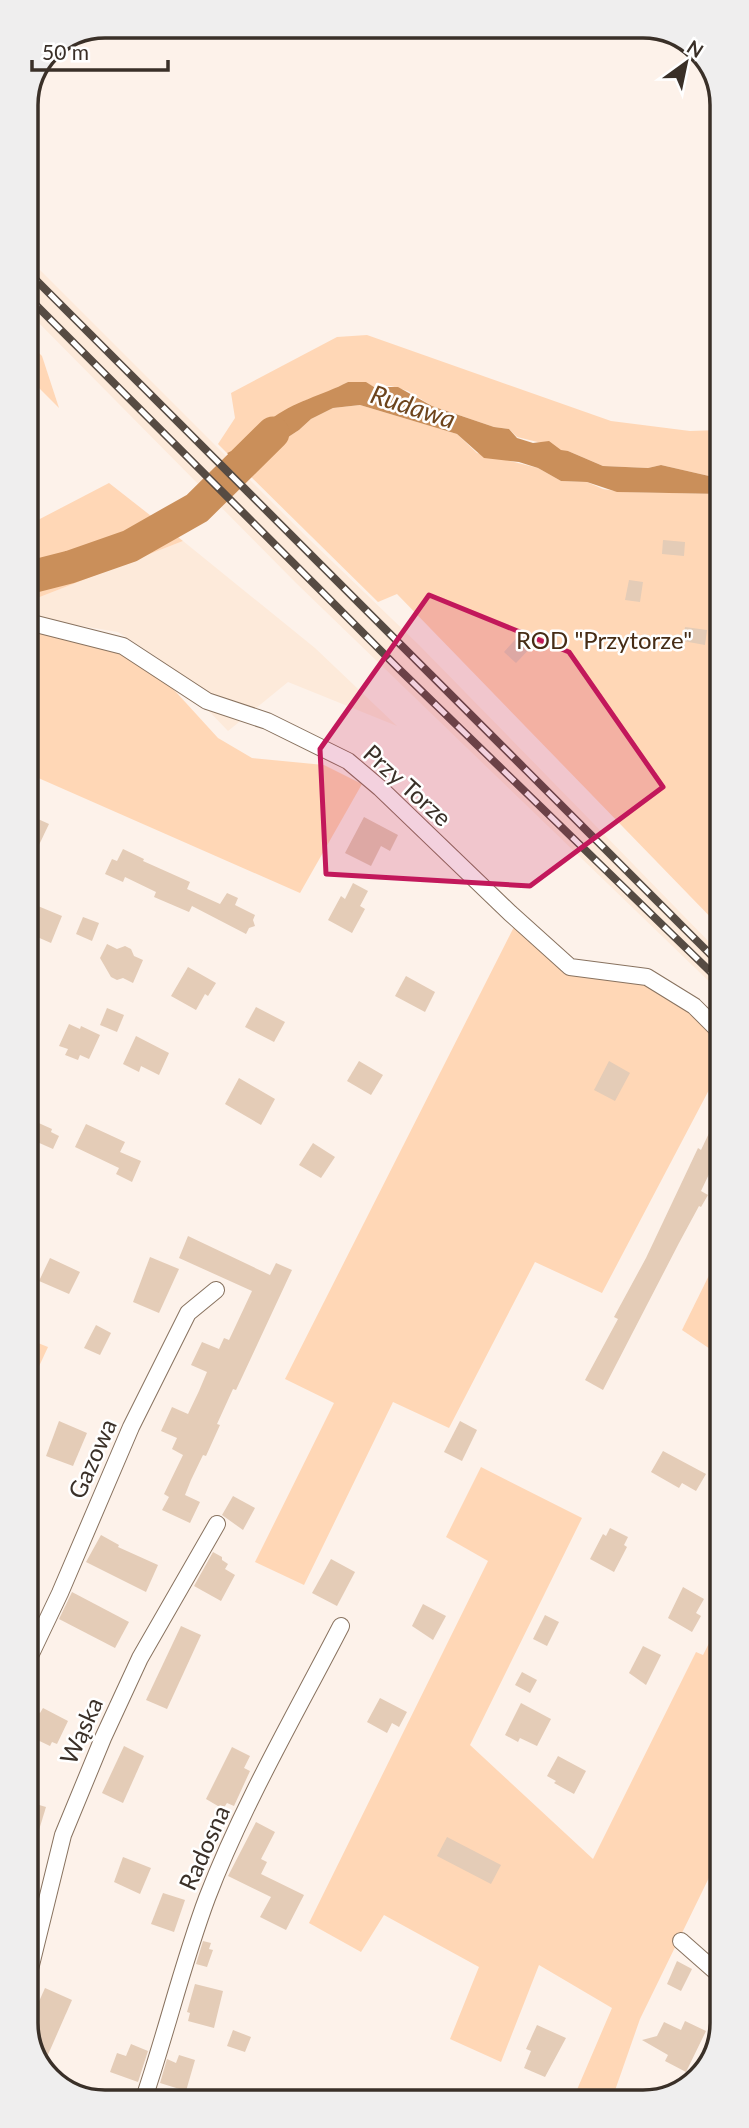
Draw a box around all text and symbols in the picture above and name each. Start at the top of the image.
scale bar [32,28,168,72]
north arrow [651,28,721,98]
text: N [683,35,708,62]
text: 50 m [42,39,89,64]
water label: Rudawa [367,377,460,435]
park label: ROD "Przytorze" [516,625,692,654]
street label: Przy Torze [358,738,458,832]
street label: Gazowa [61,1414,122,1503]
street label: Wąska [53,1693,108,1768]
street label: Radosna [172,1801,235,1894]

